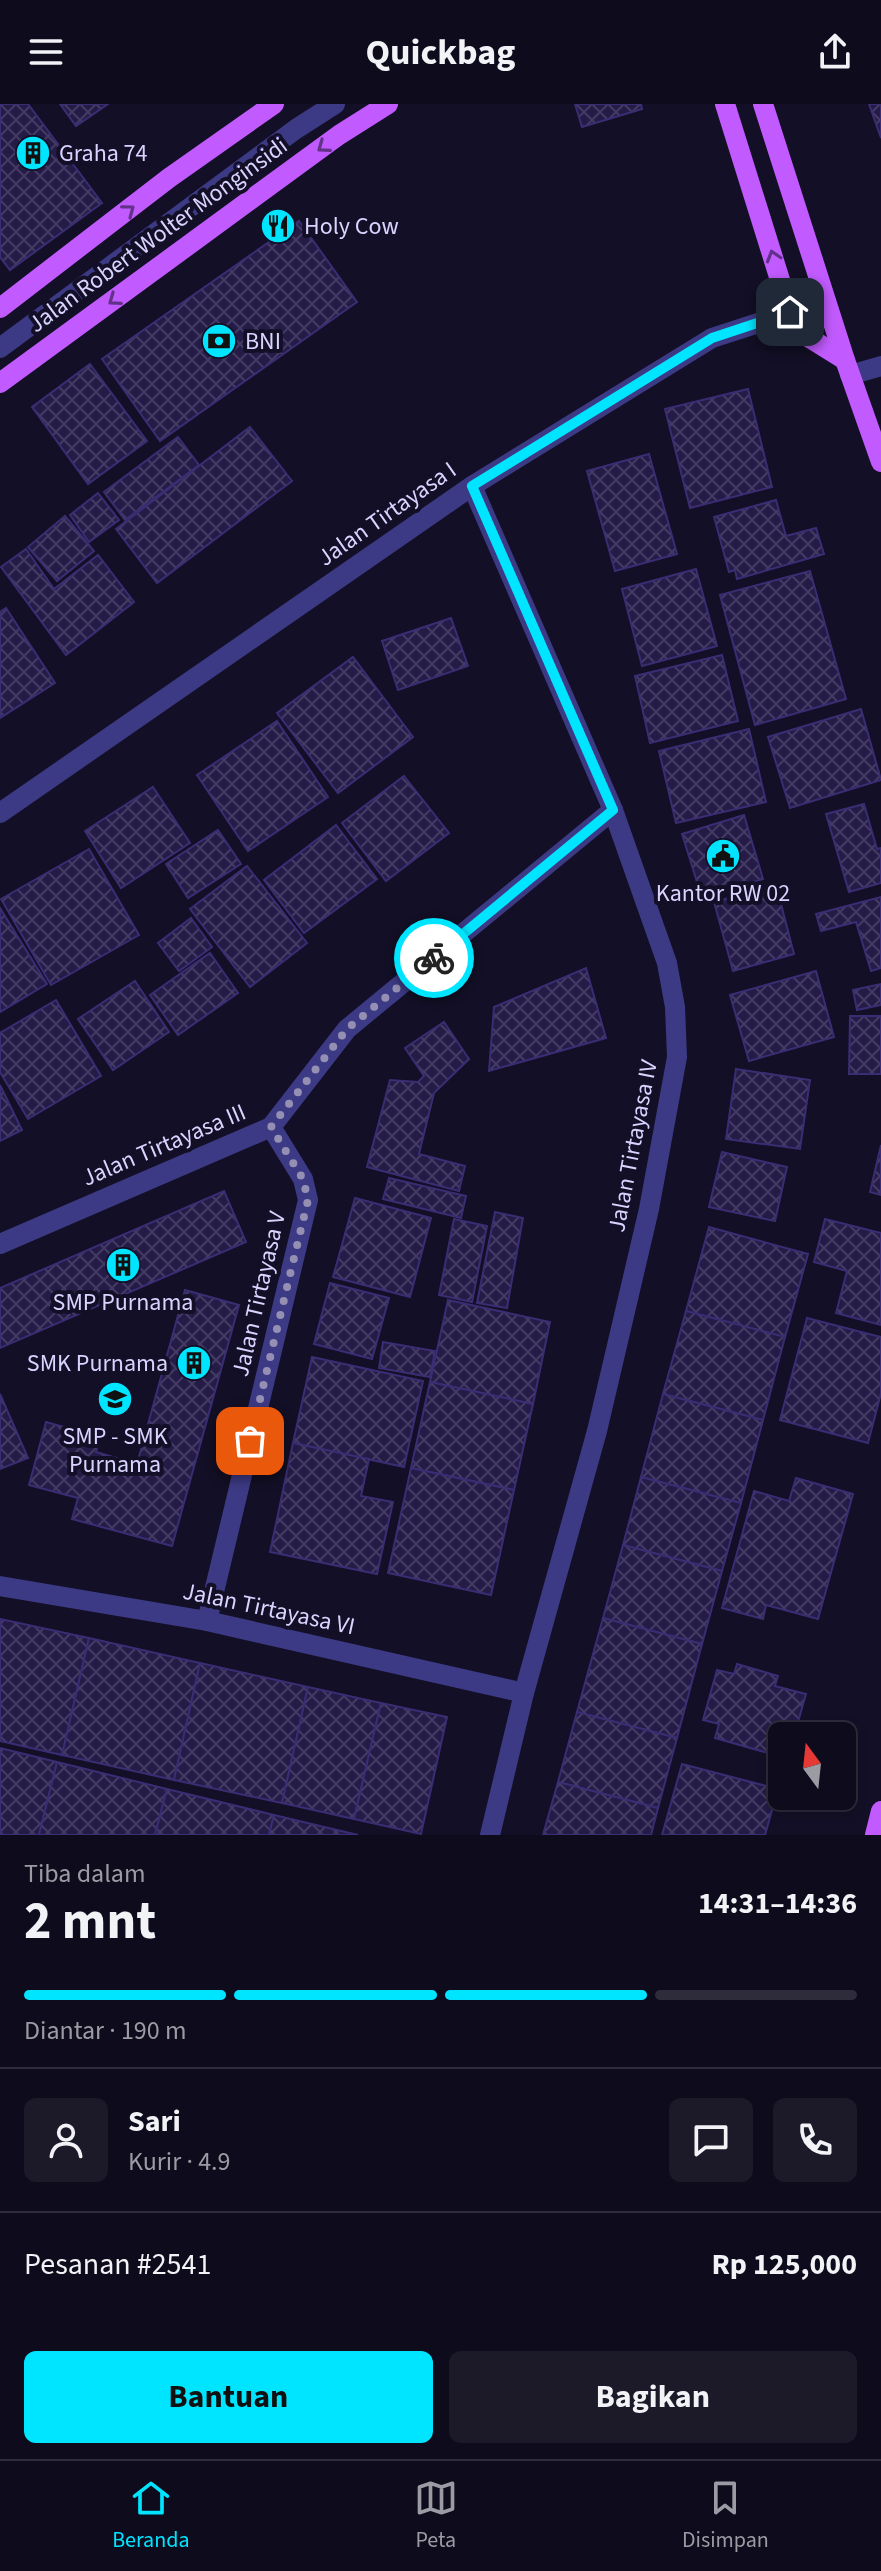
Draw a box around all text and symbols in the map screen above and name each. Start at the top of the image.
text: Quickbag [365,27,516,78]
icon: menu [24,30,68,74]
icon: share [813,30,857,74]
street label: Jalan Robert Wolter Monginsidi [21,129,295,341]
building icon: Graha 74 [14,134,52,172]
place label: Graha 74 [59,136,148,171]
one-way arrow [318,137,332,152]
one-way arrow [120,205,135,219]
restaurant icon: Holy Cow [259,207,297,245]
place label: Holy Cow [304,209,399,244]
one-way arrow [766,249,782,263]
pin [756,278,824,346]
icon: home [768,290,812,334]
one-way arrow [108,291,122,305]
bank icon: BNI [200,322,238,360]
place label: BNI [245,324,281,359]
street label: Jalan Tirtayasa I [310,453,464,575]
public building icon: Kantor RW 02 [704,837,742,875]
place label: Kantor RW 02 [656,876,790,911]
courier [394,918,474,998]
icon: bike [412,936,456,980]
street label: Jalan Tirtayasa IV [599,1056,667,1235]
street label: Jalan Tirtayasa III [77,1095,251,1195]
street label: Jalan Tirtayasa V [223,1207,295,1380]
building icon: SMP Purnama [104,1246,142,1284]
place label: SMP Purnama [53,1285,193,1320]
building icon: SMK Purnama [175,1344,213,1382]
place label: SMK Purnama [27,1346,168,1381]
school or university icon: SMP - SMK Purnama [96,1380,134,1418]
pin [216,1407,284,1475]
place label: SMP - SMK Purnama [62,1419,168,1482]
icon: bag [228,1419,272,1463]
street label: Jalan Tirtayasa VI [180,1574,358,1644]
north arrow [768,1722,856,1810]
map controls [768,1722,856,1810]
text: Tiba dalam [24,1855,145,1892]
text: 14:31–14:36 [698,1882,857,1925]
text: 2 mnt [24,1885,156,1959]
text: Diantar · 190 m [24,2012,186,2049]
button: person [24,2098,108,2182]
button: chat [669,2098,753,2182]
button: phone [773,2098,857,2182]
text: Sari [128,2100,181,2143]
text: Kurir · 4.9 [128,2143,230,2180]
text: Pesanan #2541 [24,2243,211,2286]
text: Rp 125,000 [711,2243,857,2286]
button: Bantuan [24,2351,433,2443]
button: Bagikan [449,2351,857,2443]
tab: Beranda [112,2476,190,2556]
tab: Peta [414,2476,458,2556]
tab: Disimpan [682,2476,769,2556]

